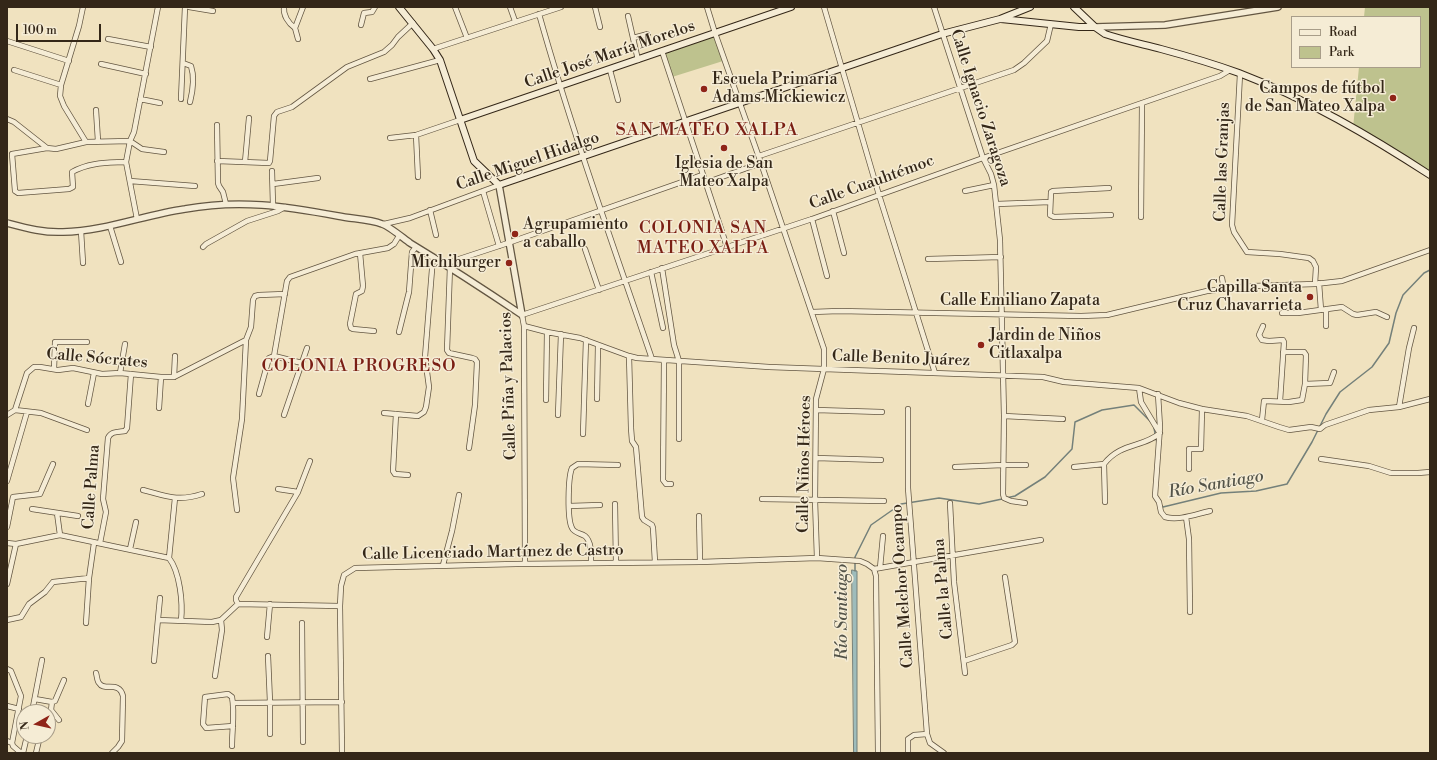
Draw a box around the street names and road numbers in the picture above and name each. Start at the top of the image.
street label: Calle José María Morelos [522,17,698,93]
street label: Calle Ignacio Zaragoza [946,27,1014,189]
street label: Calle las Granjas [1211,102,1235,222]
street label: Calle Miguel Hidalgo [454,128,602,196]
street label: Calle Cuauhtémoc [807,151,937,215]
street label: Calle Emiliano Zapata [940,291,1100,311]
street label: Calle Piña y Palacios [497,311,521,461]
street label: Calle Sócrates [45,345,149,373]
street label: Calle Benito Juárez [832,347,970,371]
street label: Calle Niños Héroes [794,395,816,533]
street label: Calle Palma [79,444,105,530]
street label: Calle Melchor Ocampo [888,503,918,669]
street label: Calle la Palma [930,538,958,640]
street label: Calle Licenciado Martínez de Castro [362,541,624,565]

